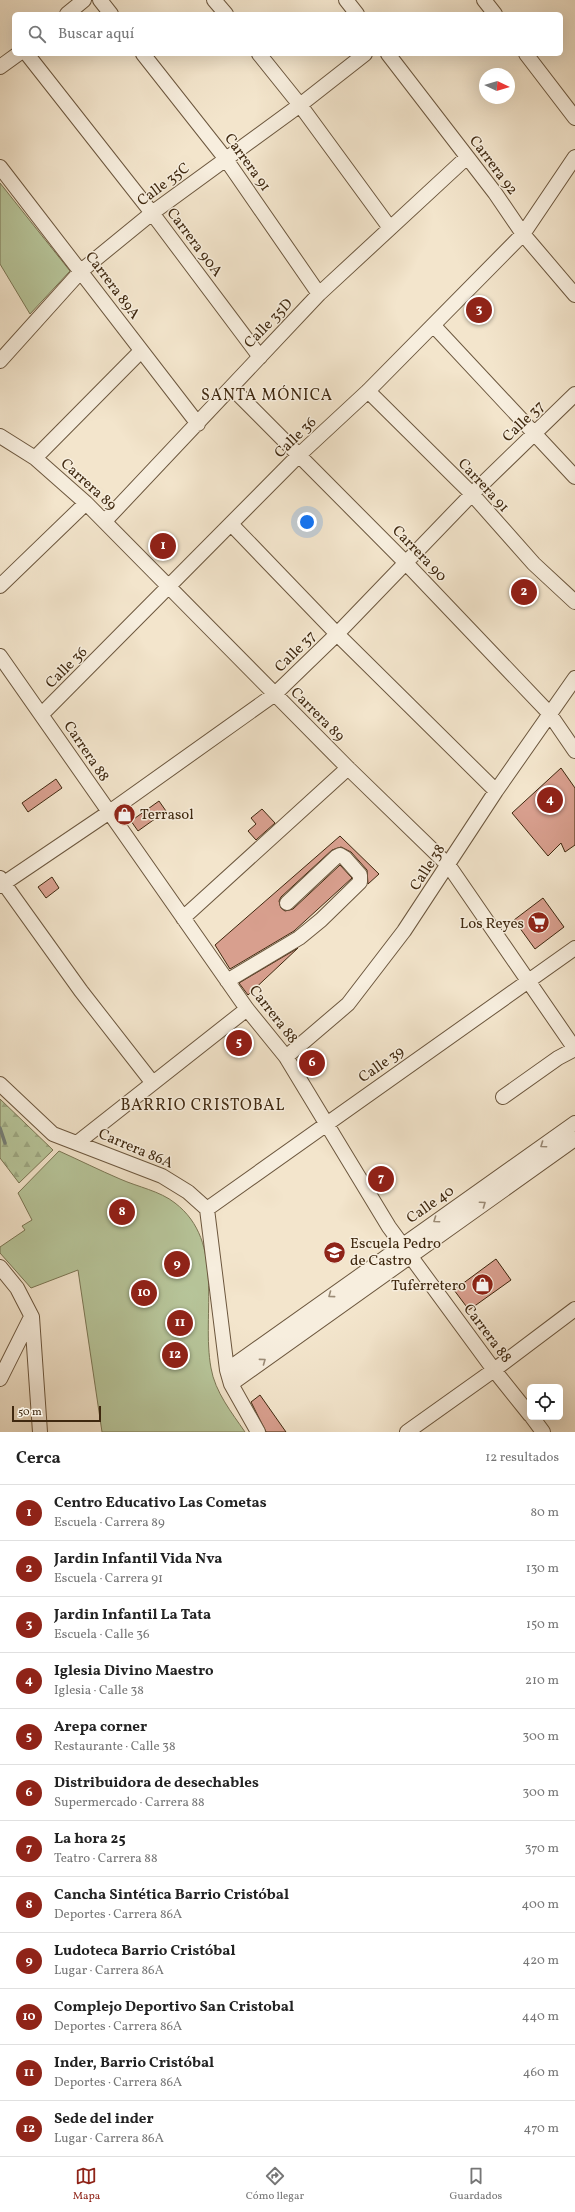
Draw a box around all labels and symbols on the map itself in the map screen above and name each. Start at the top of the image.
north arrow [479,68,515,104]
street label: Carrera 91 [219,129,275,196]
street label: Carrera 92 [463,132,522,200]
street label: Calle 35C [133,158,195,212]
street label: Carrera 90A [161,204,227,282]
street label: Carrera 89A [79,248,144,324]
street label: Calle 35D [240,294,298,354]
pin: 3 [466,295,492,325]
district label: SANTA MÓNICA [201,385,333,407]
street label: Calle 37 [498,397,550,447]
street label: Calle 36 [270,413,322,464]
street label: Carrera 89 [55,454,121,516]
street label: Carrera 91 [452,454,514,518]
your location [297,512,317,532]
street label: Carrera 90 [387,521,451,587]
pin: 1 [150,531,176,561]
pin: 2 [511,577,537,607]
street label: Calle 37 [270,626,322,678]
street label: Calle 36 [41,642,93,694]
street label: Carrera 89 [285,683,349,747]
street label: Carrera 88 [58,717,114,786]
pin: 4 [537,785,563,815]
shop icon: Terrasol [112,801,138,827]
place label: Terrasol [140,805,194,826]
street label: Calle 38 [405,840,451,895]
supermarket icon: Los Reyes [526,910,552,936]
place label: Los Reyes [460,914,524,935]
street label: Carrera 88 [243,981,302,1049]
pin: 5 [226,1028,252,1058]
street label: Calle 39 [355,1042,409,1089]
pin: 6 [299,1048,325,1078]
district label: BARRIO CRISTOBAL [120,1095,286,1117]
street label: Carrera 86A [95,1124,176,1175]
one-way arrow [540,1140,547,1148]
pin: 7 [368,1164,394,1194]
street label: Calle 40 [403,1181,459,1229]
pin: 8 [109,1197,135,1227]
one-way arrow [479,1201,486,1209]
one-way arrow [434,1215,441,1222]
place label: Escuela Pedro de Castro [350,1234,441,1272]
school or university icon: Escuela Pedro de Castro [322,1239,348,1265]
pin: 9 [164,1249,190,1279]
shop icon: Tuferretero [469,1272,495,1298]
place label: Tuferretero [391,1276,466,1297]
pin: 10 [131,1278,157,1308]
one-way arrow [328,1290,335,1297]
street label: Carrera 88 [458,1300,516,1368]
pin: 11 [167,1308,193,1338]
pin: 12 [162,1340,188,1370]
one-way arrow [259,1358,266,1366]
scale bar [12,1404,101,1423]

